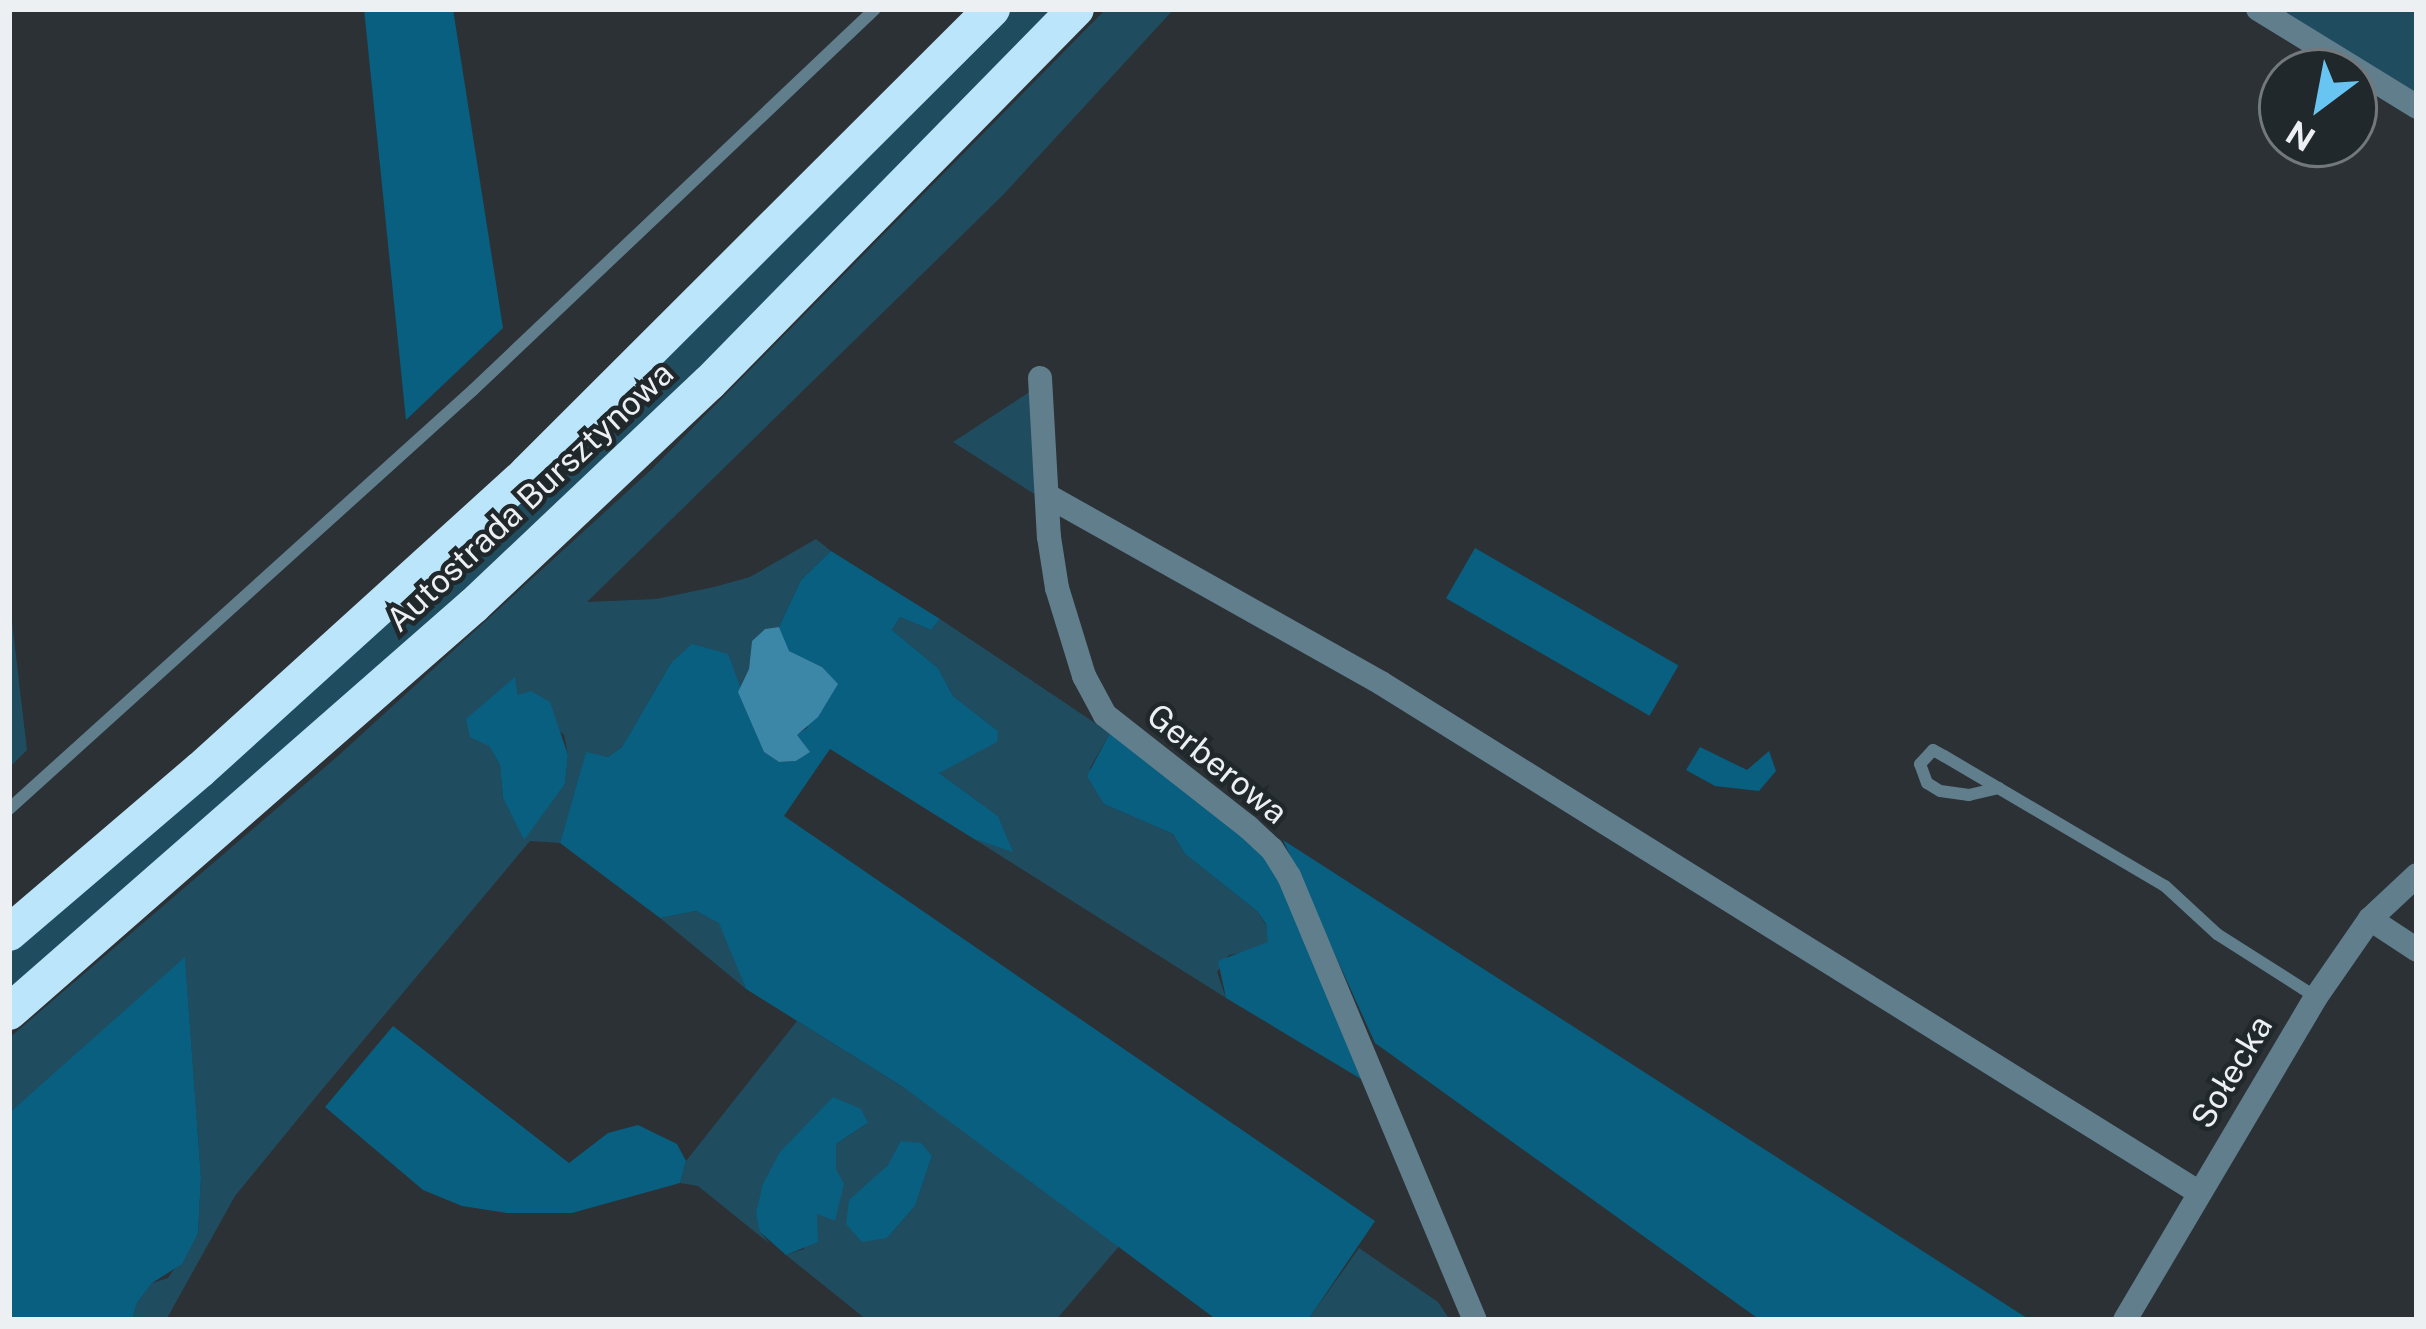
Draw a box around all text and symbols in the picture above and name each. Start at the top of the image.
north arrow [2258,48,2378,168]
text: N [2279,113,2322,159]
street label: Autostrada Bursztynowa [379,354,681,640]
street label: Gerberowa [1139,695,1295,833]
street label: Sołecka [2183,1009,2281,1135]

